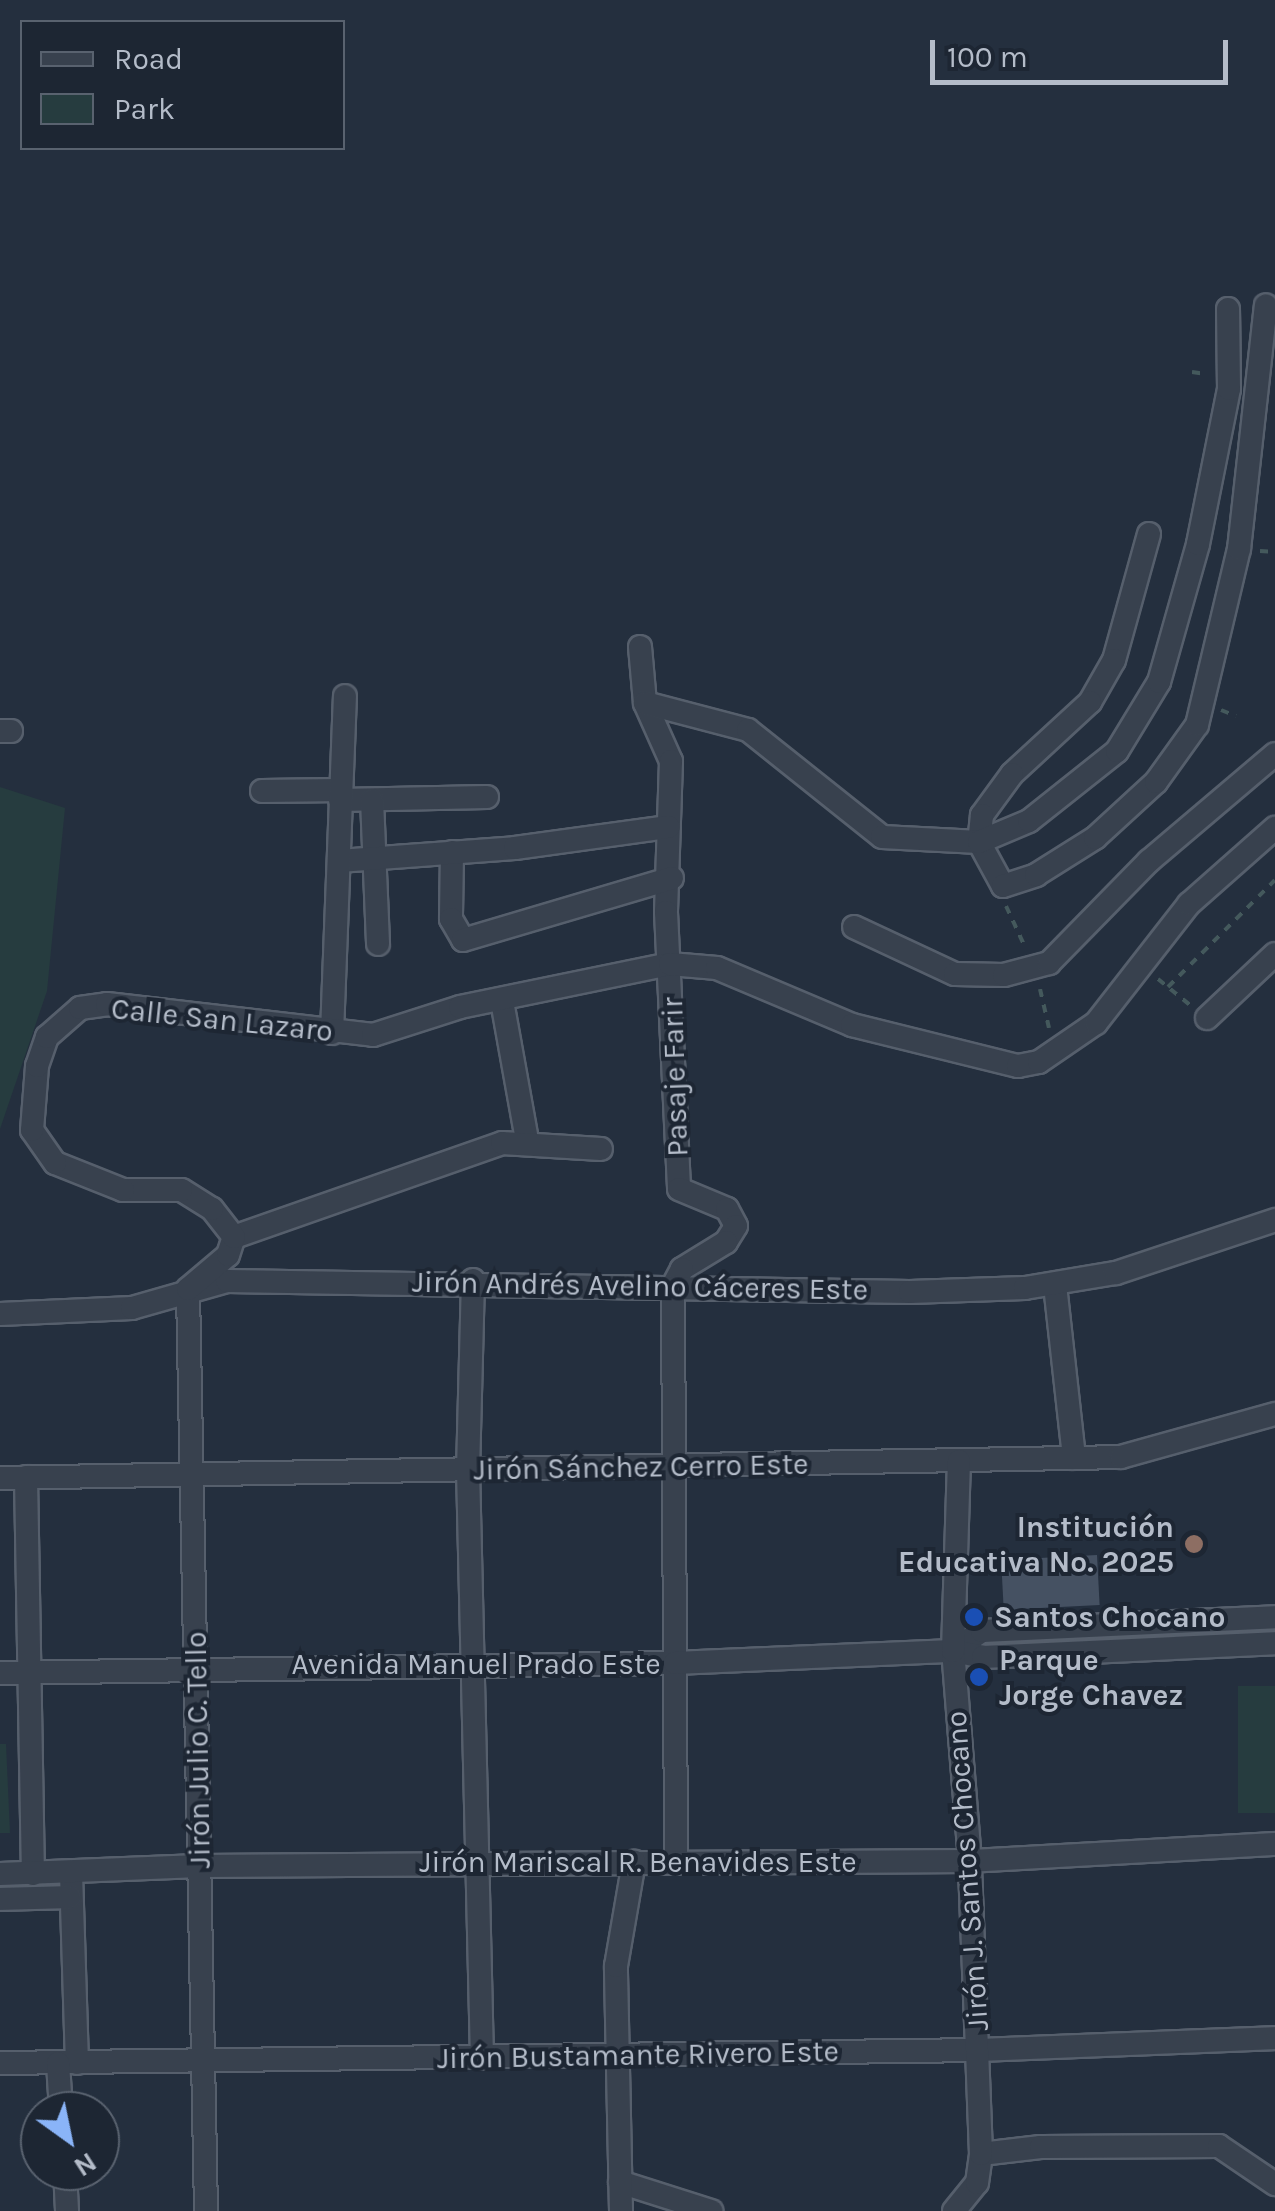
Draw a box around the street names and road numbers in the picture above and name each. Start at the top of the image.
street label: Calle San Lazaro [109,990,335,1050]
street label: Pasaje Farir [654,997,696,1157]
street label: Jirón Andrés Avelino Cáceres Este [412,1264,868,1308]
street label: Jirón Sánchez Cerro Este [473,1446,809,1488]
street label: Jirón Julio C. Tello [178,1631,218,1869]
street label: Avenida Manuel Prado Este [291,1646,661,1682]
street label: Jirón J. Santos Chocano [938,1710,996,2032]
street label: Jirón Mariscal R. Benavides Este [419,1844,857,1880]
street label: Jirón Bustamante Rivero Este [437,2033,839,2077]

